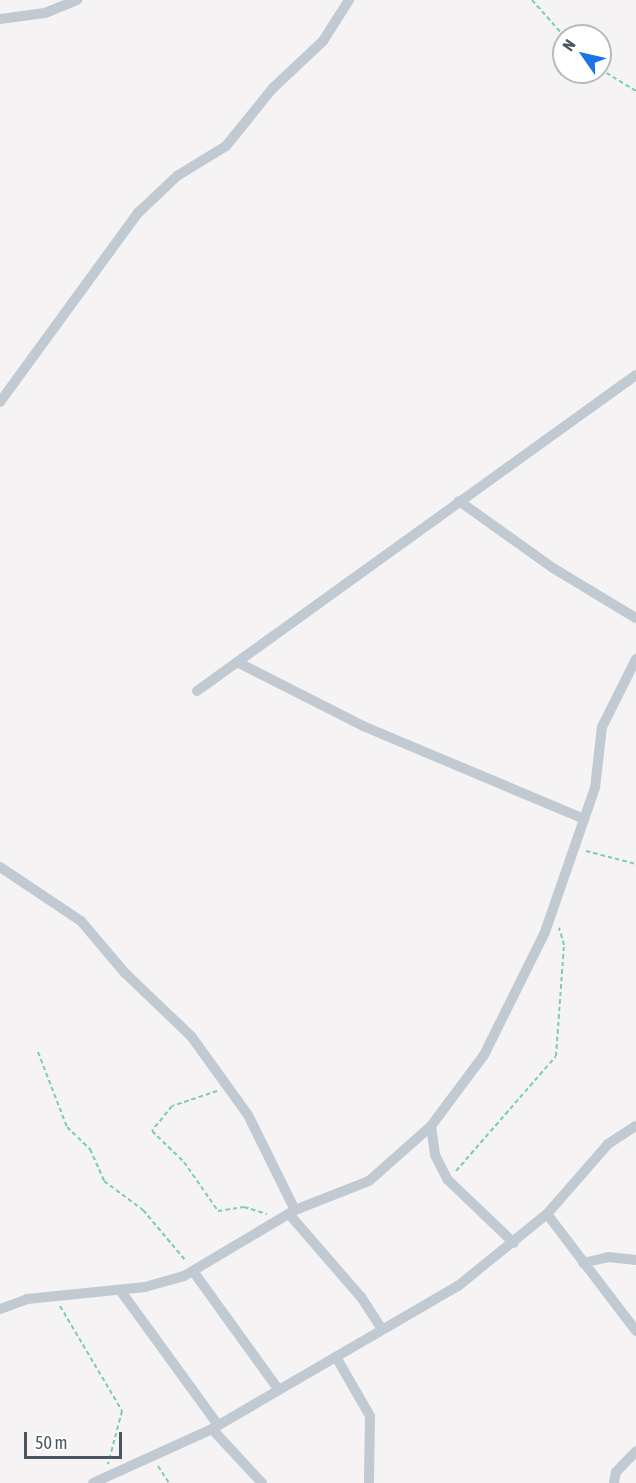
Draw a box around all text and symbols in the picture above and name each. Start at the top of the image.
north arrow [552,24,612,84]
text: N [559,36,579,54]
scale bar [27,1420,124,1458]
text: 50 m [35,1432,67,1453]

